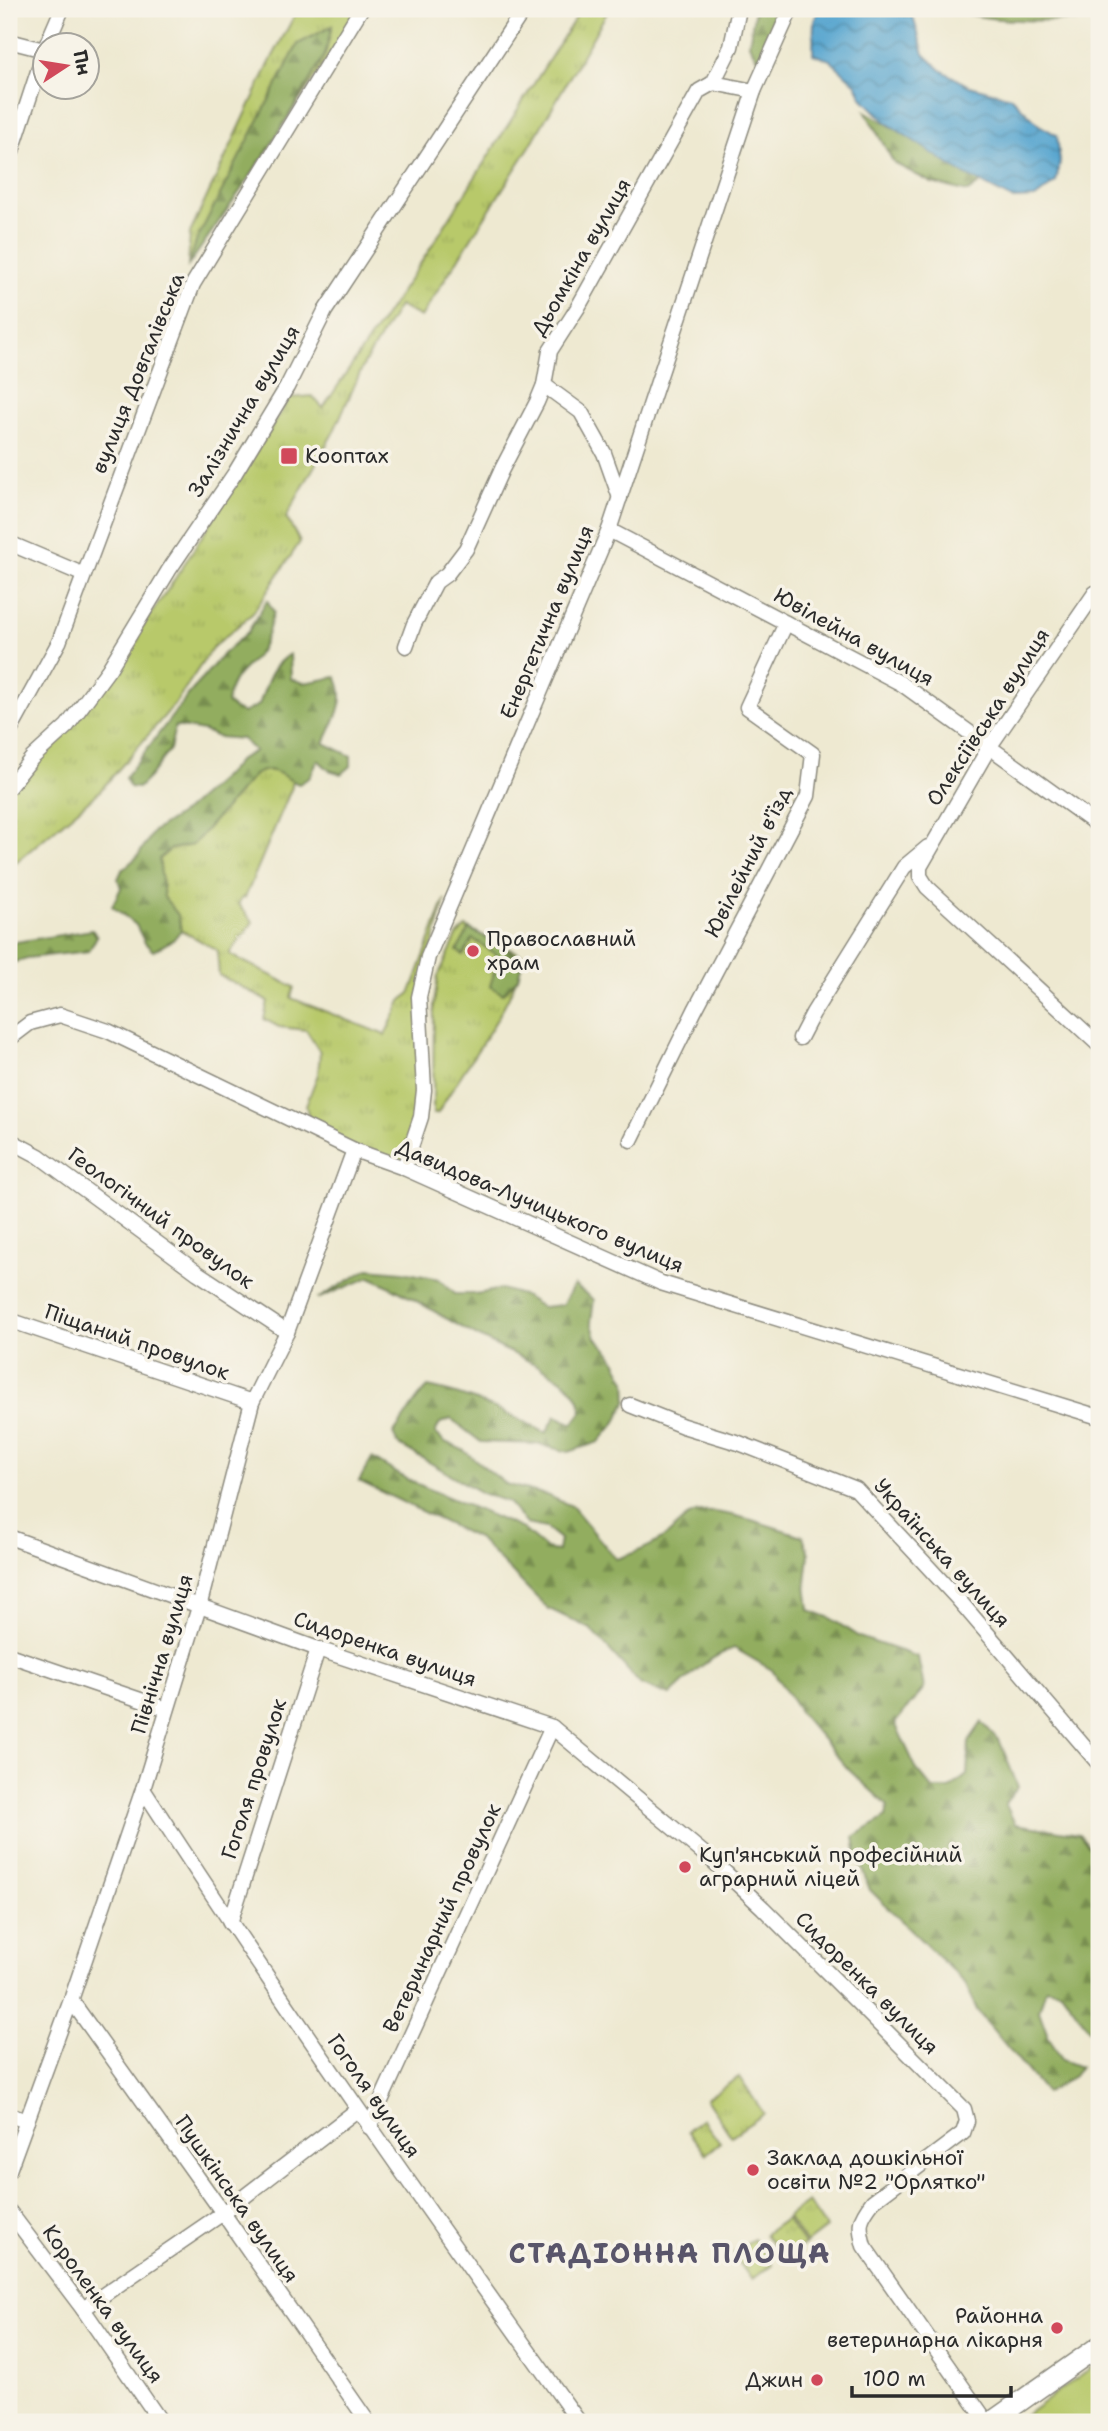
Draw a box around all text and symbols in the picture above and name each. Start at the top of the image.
north arrow [32,32,102,102]
text: Пн [67,48,97,77]
street label: Дьомкіна вулиця [524,173,638,341]
street label: вулиця Довгалівська [85,268,191,478]
street label: Залізнична вулиця [182,320,306,502]
place label: Кооптах [305,442,389,470]
marker: Кооптах [279,446,299,466]
street label: Енергетична вулиця [493,521,601,723]
street label: Ювілейна вулиця [769,581,939,693]
street label: Олексіївська вулиця [920,623,1056,811]
street label: Ювілейний в'їзд [698,782,798,942]
place label: Православний храм [487,925,636,977]
marker: Православний храм [465,943,481,959]
street label: Давидова-Лучицького вулиця [392,1133,688,1279]
street label: Геологічний провулок [62,1141,260,1295]
street label: Піщаний провулок [41,1297,233,1387]
street label: Українська вулиця [867,1472,1017,1634]
street label: Північна вулиця [124,1571,200,1737]
street label: Сидоренка вулиця [290,1605,480,1693]
street label: Гоголя провулок [215,1695,293,1863]
street label: Ветеринарний провулок [377,1799,507,2037]
place label: Куп'янський професійний аграрний ліцей [699,1841,962,1893]
marker: Куп'янський професійний аграрний ліцей [677,1859,693,1875]
street label: Сидоренка вулиця [789,1905,945,2061]
street label: Гоголя вулиця [321,2028,427,2164]
street label: Пушкінська вулиця [169,2110,305,2288]
place label: Заклад дошкільної освіти №2 "Орлятко" [767,2144,986,2196]
marker: Заклад дошкільної освіти №2 "Орлятко" [745,2162,761,2178]
street label: Короленка вулиця [36,2219,170,2389]
district label: СТАДІОННА ПЛОЩА [509,2234,831,2272]
place label: Районна ветеринарна лікарня [827,2302,1043,2354]
marker: Районна ветеринарна лікарня [1049,2320,1065,2336]
scale bar [852,2354,1012,2398]
text: 100 m [863,2365,926,2393]
place label: Джин [745,2366,803,2394]
marker: Джин [809,2372,825,2388]

